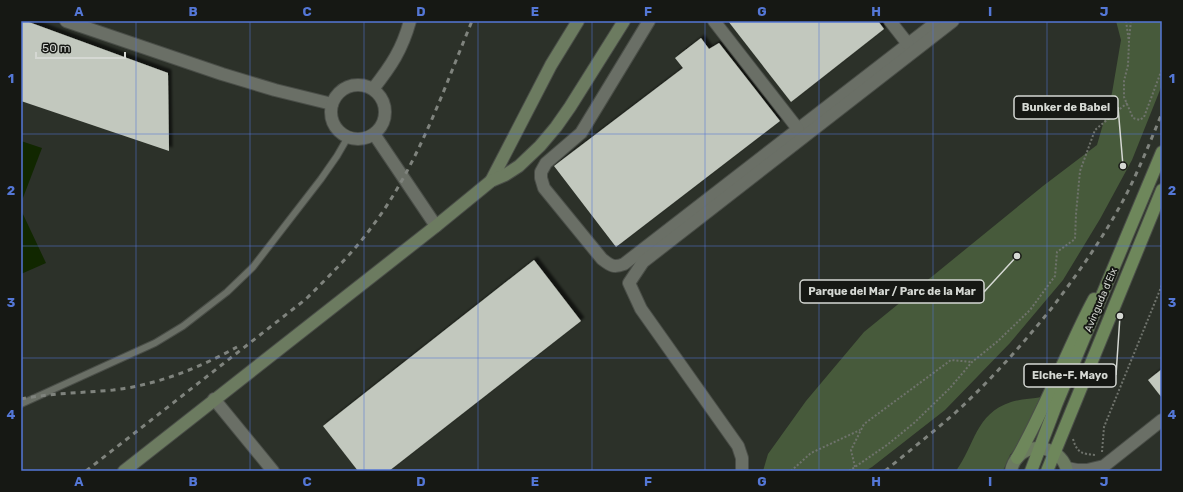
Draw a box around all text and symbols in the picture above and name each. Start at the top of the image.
text: A [74,4,84,19]
text: B [188,4,198,19]
text: C [302,4,312,19]
text: D [416,4,426,19]
text: E [531,4,539,19]
text: F [644,4,652,19]
text: G [757,4,767,19]
text: H [871,4,881,19]
text: I [988,4,992,19]
text: J [1100,4,1108,19]
scale bar [36,34,125,60]
text: 50 m [42,41,70,55]
text: 1 [8,71,14,86]
text: 1 [1169,71,1175,86]
callout: Bunker de Babel [1014,96,1118,119]
text: Bunker de Babel [1022,101,1110,114]
text: 2 [7,183,15,198]
text: 2 [1168,183,1176,198]
street label: Avinguda d'Elx [1082,266,1120,334]
callout: Parque del Mar / Parc de la Mar [800,280,984,303]
text: Parque del Mar / Parc de la Mar [808,285,976,298]
text: 3 [7,295,16,310]
text: 3 [1168,295,1177,310]
callout: Elche-F. Mayo [1024,364,1116,387]
text: Elche-F. Mayo [1032,369,1108,382]
text: 4 [7,407,16,422]
text: 4 [1168,407,1177,422]
text: A [74,474,84,489]
text: B [188,474,198,489]
text: C [302,474,312,489]
text: D [416,474,426,489]
text: E [531,474,539,489]
text: F [644,474,652,489]
text: G [757,474,767,489]
text: H [871,474,881,489]
text: I [988,474,992,489]
text: J [1100,474,1108,489]

